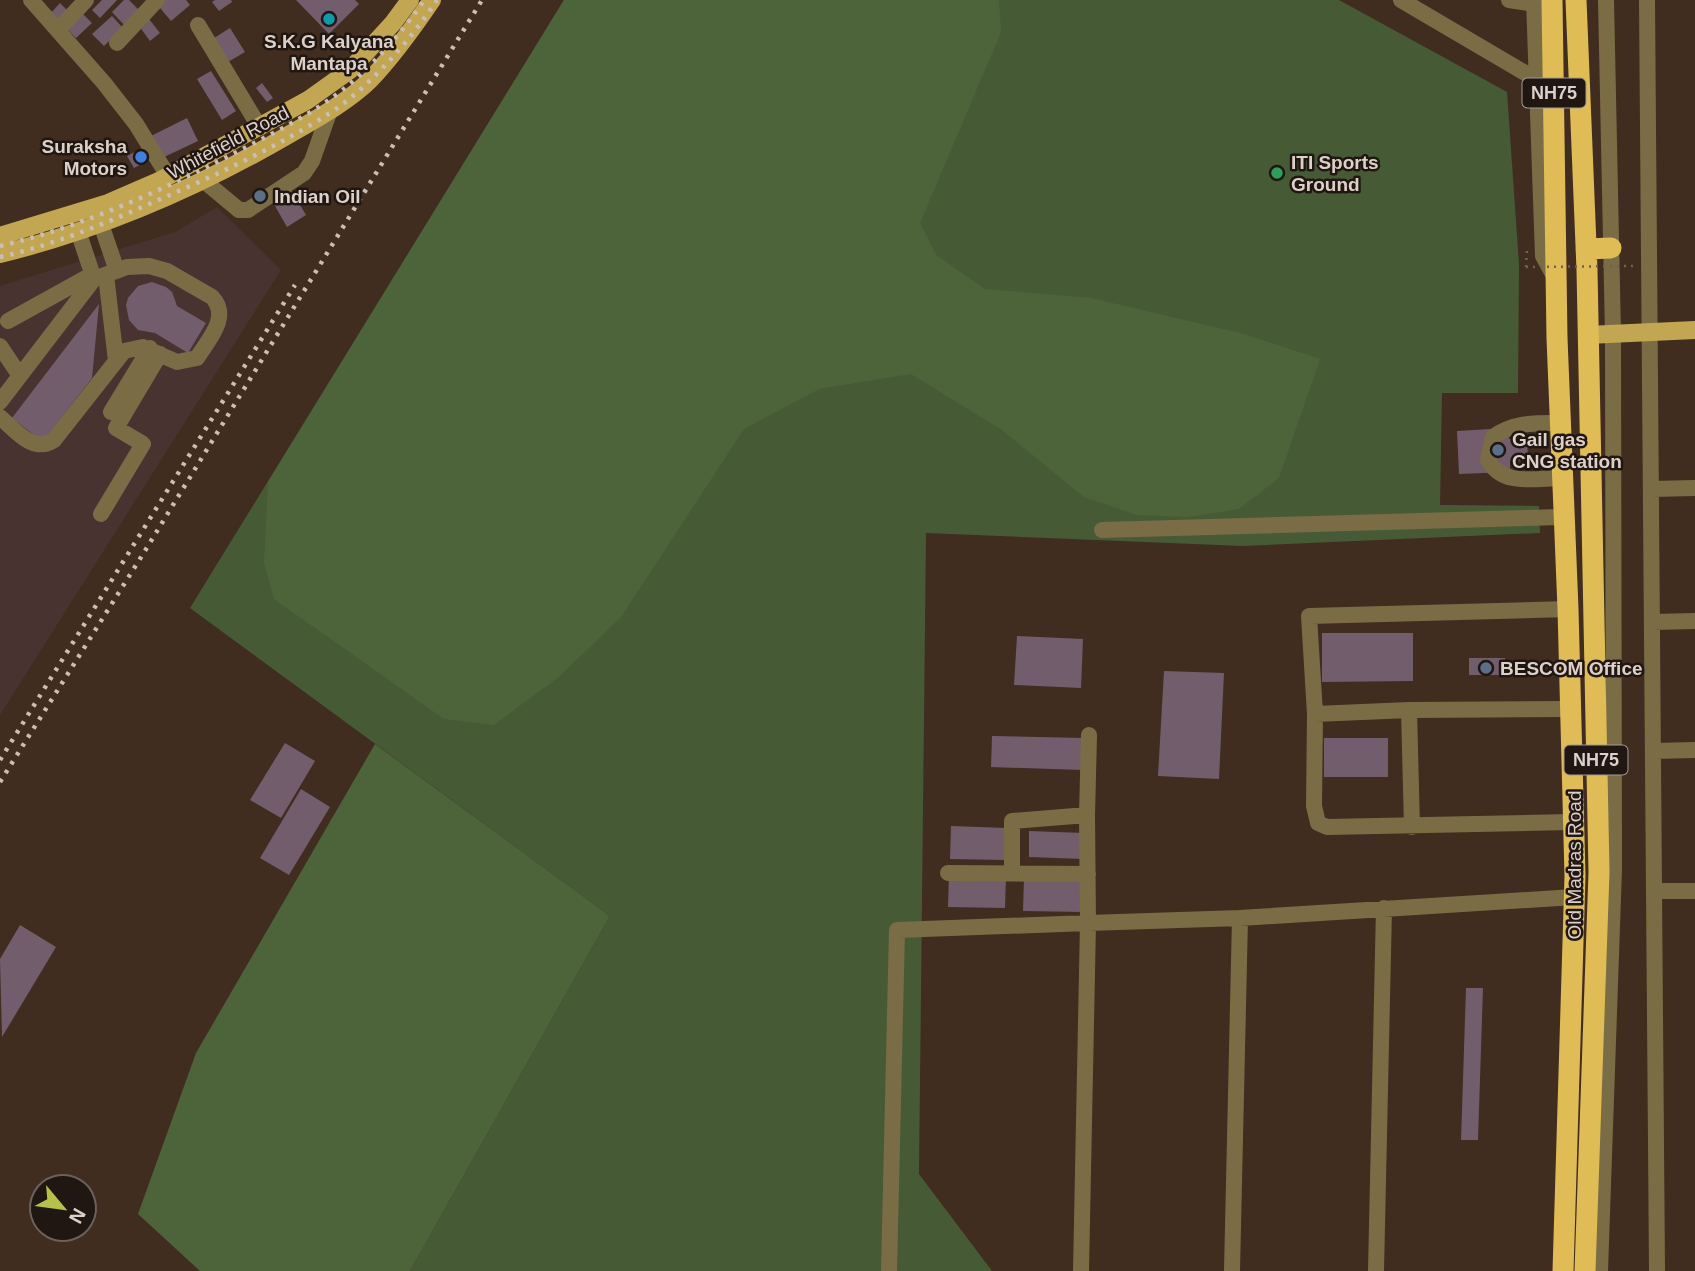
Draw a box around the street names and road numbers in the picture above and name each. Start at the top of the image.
road number: NH75 [1522,78,1586,108]
street label: Whitefield Road [164,102,292,183]
road number: NH75 [1564,746,1628,774]
street label: Old Madras Road [1564,791,1585,939]

